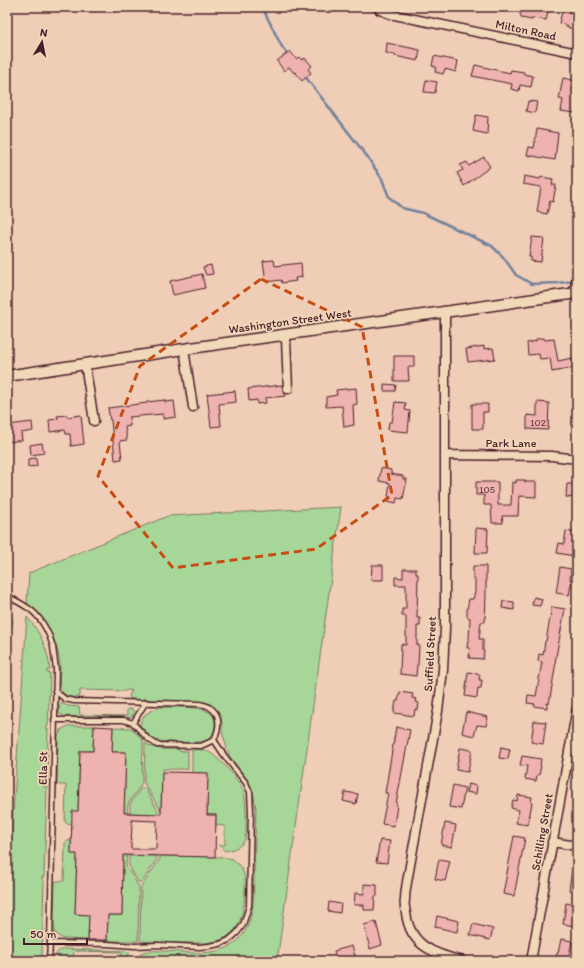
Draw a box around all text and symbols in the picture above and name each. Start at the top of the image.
street label: Milton Road [494,17,558,43]
north arrow [22,22,62,62]
text: N [39,26,48,40]
street label: Washington Street West [228,305,353,337]
house number: 102 [530,416,547,429]
street label: Park Lane [486,436,537,450]
house number: 105 [479,483,495,496]
street label: Suffield Street [421,616,439,692]
street label: Ella St [36,751,50,785]
street label: Schilling Street [528,792,556,872]
scale bar [24,920,87,946]
text: 50 m [30,927,56,941]

